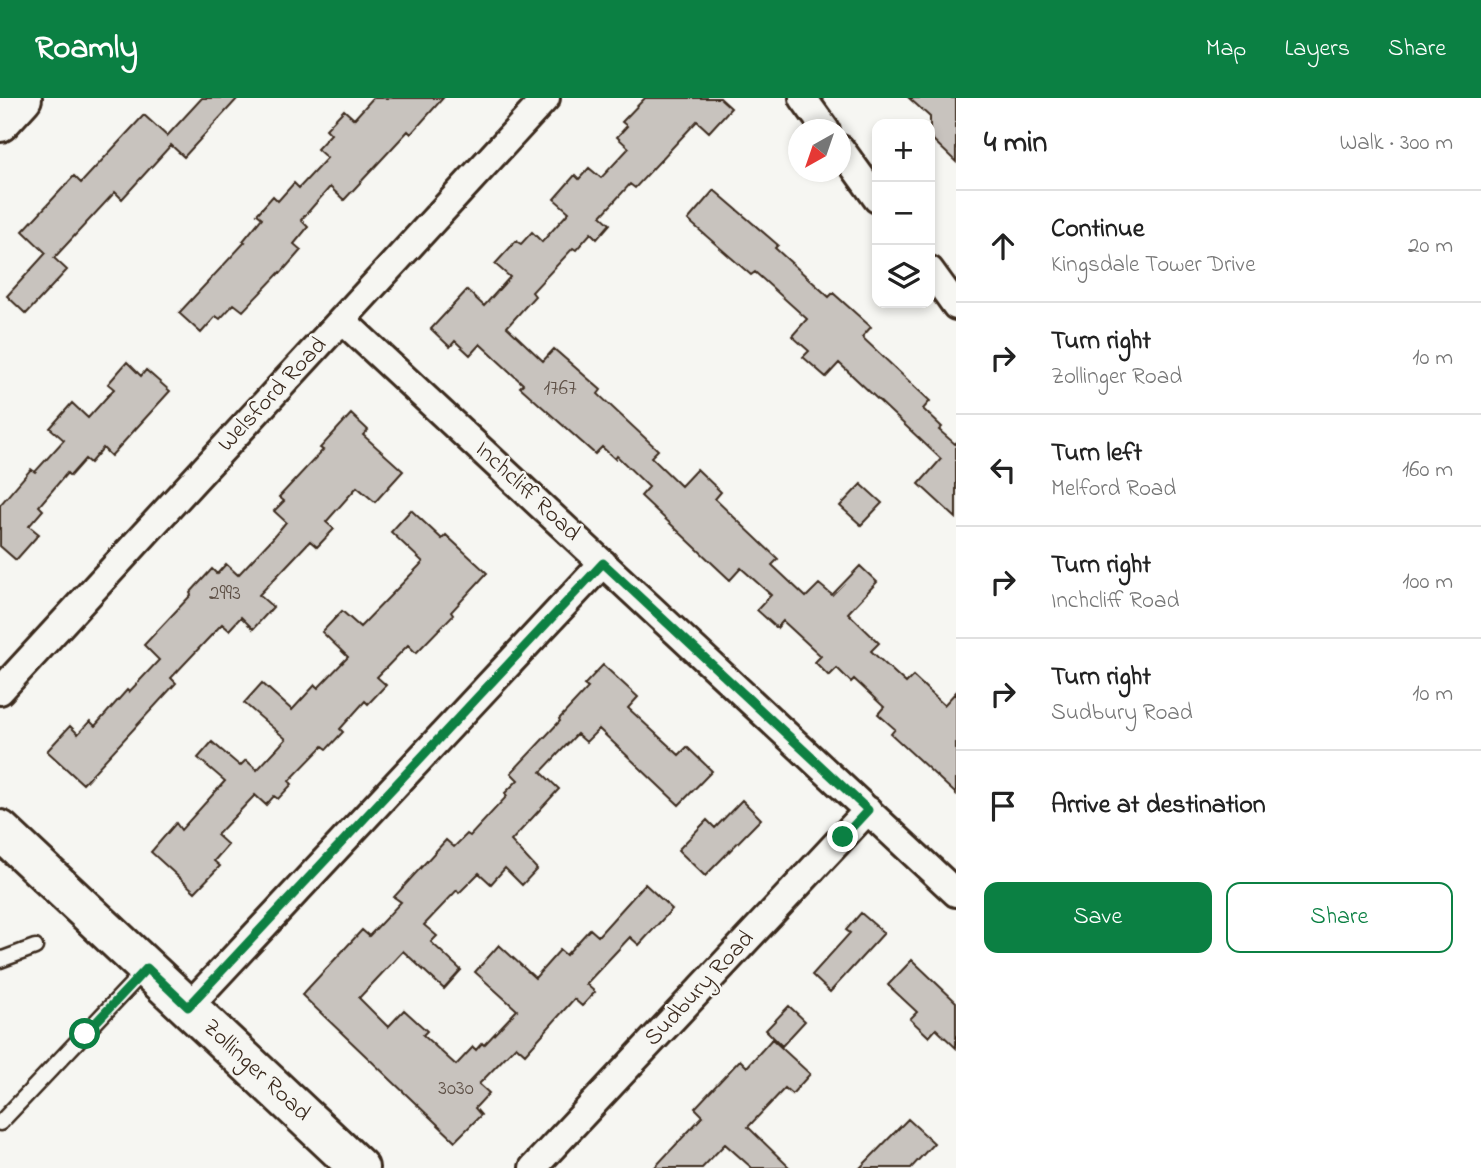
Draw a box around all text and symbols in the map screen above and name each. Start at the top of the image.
text: Roamly [35,25,138,73]
text: Map [1206,32,1246,67]
text: Layers [1284,32,1350,67]
text: Share [1388,32,1446,67]
north arrow [788,119,851,182]
map controls [872,119,935,308]
button: + [872,119,935,182]
text: 4 min [984,122,1047,166]
text: Walk · 300 m [1339,127,1453,160]
button: − [872,182,935,245]
text: Continue [1051,211,1144,249]
icon: ahead [984,227,1022,265]
text: 20 m [1408,230,1453,263]
button: layers [872,245,935,308]
text: Kingsdale Tower Drive [1051,249,1255,282]
text: Turn right [1051,323,1151,361]
street label: Welsford Road [210,329,336,461]
icon: right [984,339,1022,377]
text: 10 m [1412,342,1453,375]
text: Zollinger Road [1051,361,1182,394]
house number: 1767 [543,374,577,404]
street label: Inchcliff Road [466,434,588,551]
text: Turn left [1051,435,1142,473]
icon: left [984,451,1022,489]
text: 160 m [1402,454,1453,487]
text: Melford Road [1051,473,1176,506]
text: Turn right [1051,547,1151,585]
icon: right [984,563,1022,601]
text: 100 m [1402,566,1453,599]
house number: 2993 [209,579,241,609]
text: Inchcliff Road [1051,585,1179,618]
text: Turn right [1051,659,1151,697]
icon: right [984,675,1022,713]
text: 10 m [1412,678,1453,711]
text: Sudbury Road [1051,697,1193,730]
icon: arrive [984,787,1022,825]
text: Arrive at destination [1051,787,1266,825]
route end [827,821,858,852]
button: Save [984,882,1212,953]
button: Share [1226,882,1453,953]
street label: Sudbury Road [637,923,764,1056]
street label: Zollinger Road [194,1012,318,1131]
route start [69,1018,100,1049]
house number: 3030 [438,1074,474,1104]

